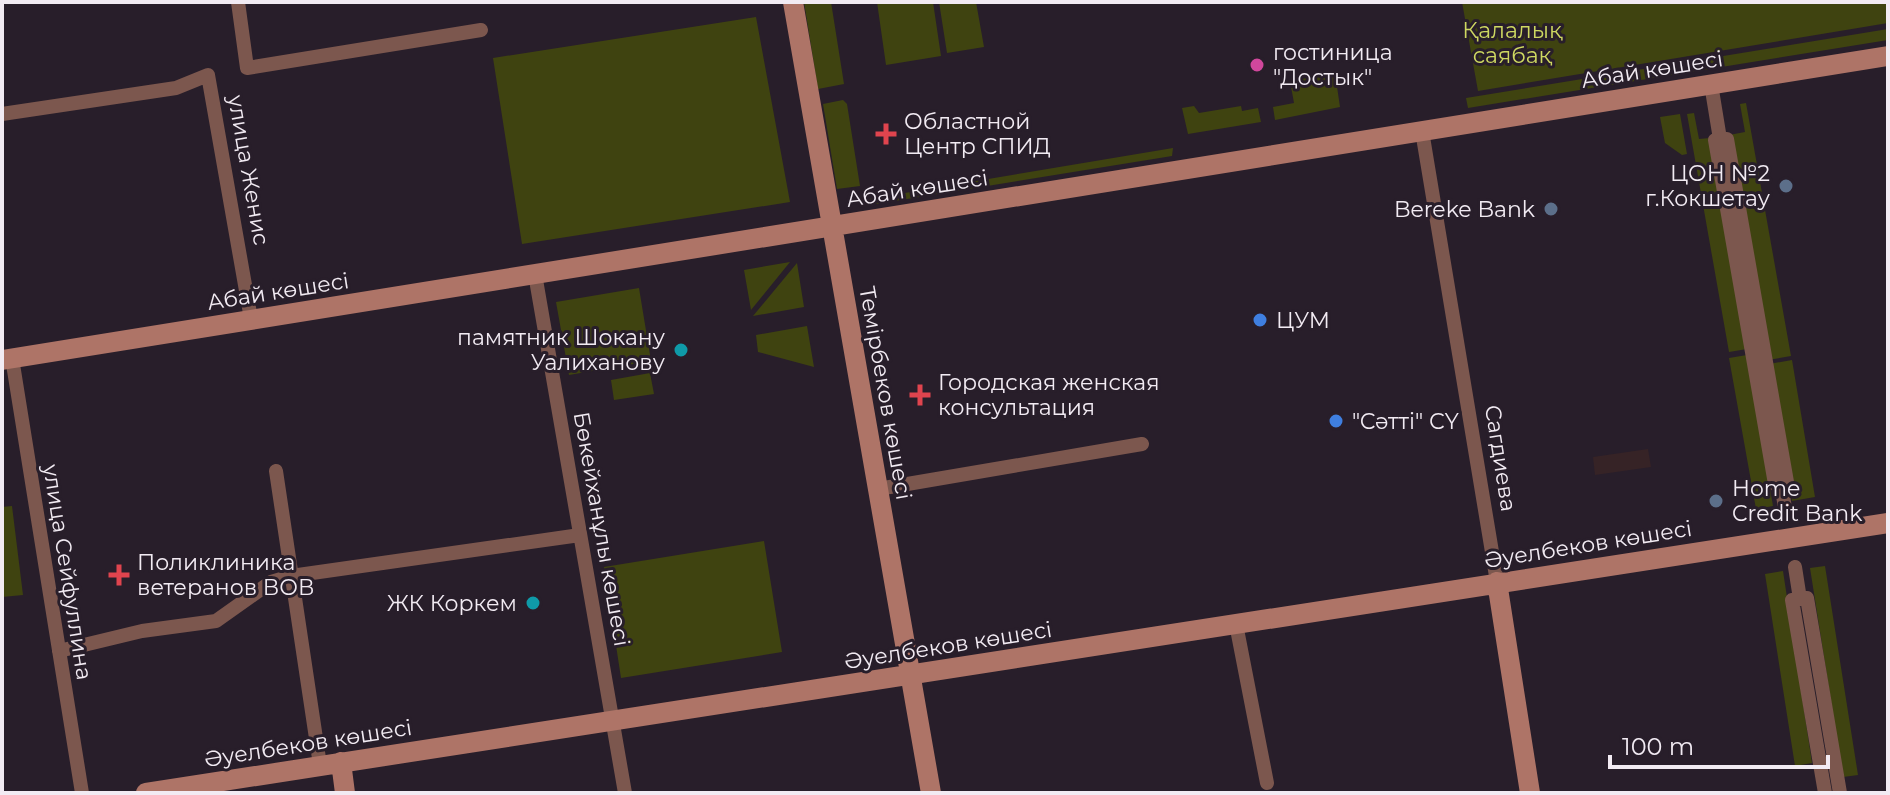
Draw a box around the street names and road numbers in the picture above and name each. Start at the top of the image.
street label: Абай көшесі [1579,45,1725,94]
street label: улица Женис [222,92,275,247]
street label: Абай көшесі [844,164,990,213]
street label: Абай көшесі [205,267,351,316]
street label: Темірбеков көшесі [853,284,918,502]
street label: Сагдиева [1479,403,1522,513]
street label: Бөкейханұлы көшесі [568,410,635,648]
street label: улица Сейфуллина [37,461,98,682]
street label: Әуелбеков көшесі [1482,515,1694,574]
street label: Әуелбеков көшесі [842,616,1054,675]
street label: Әуелбеков көшесі [202,714,414,773]

